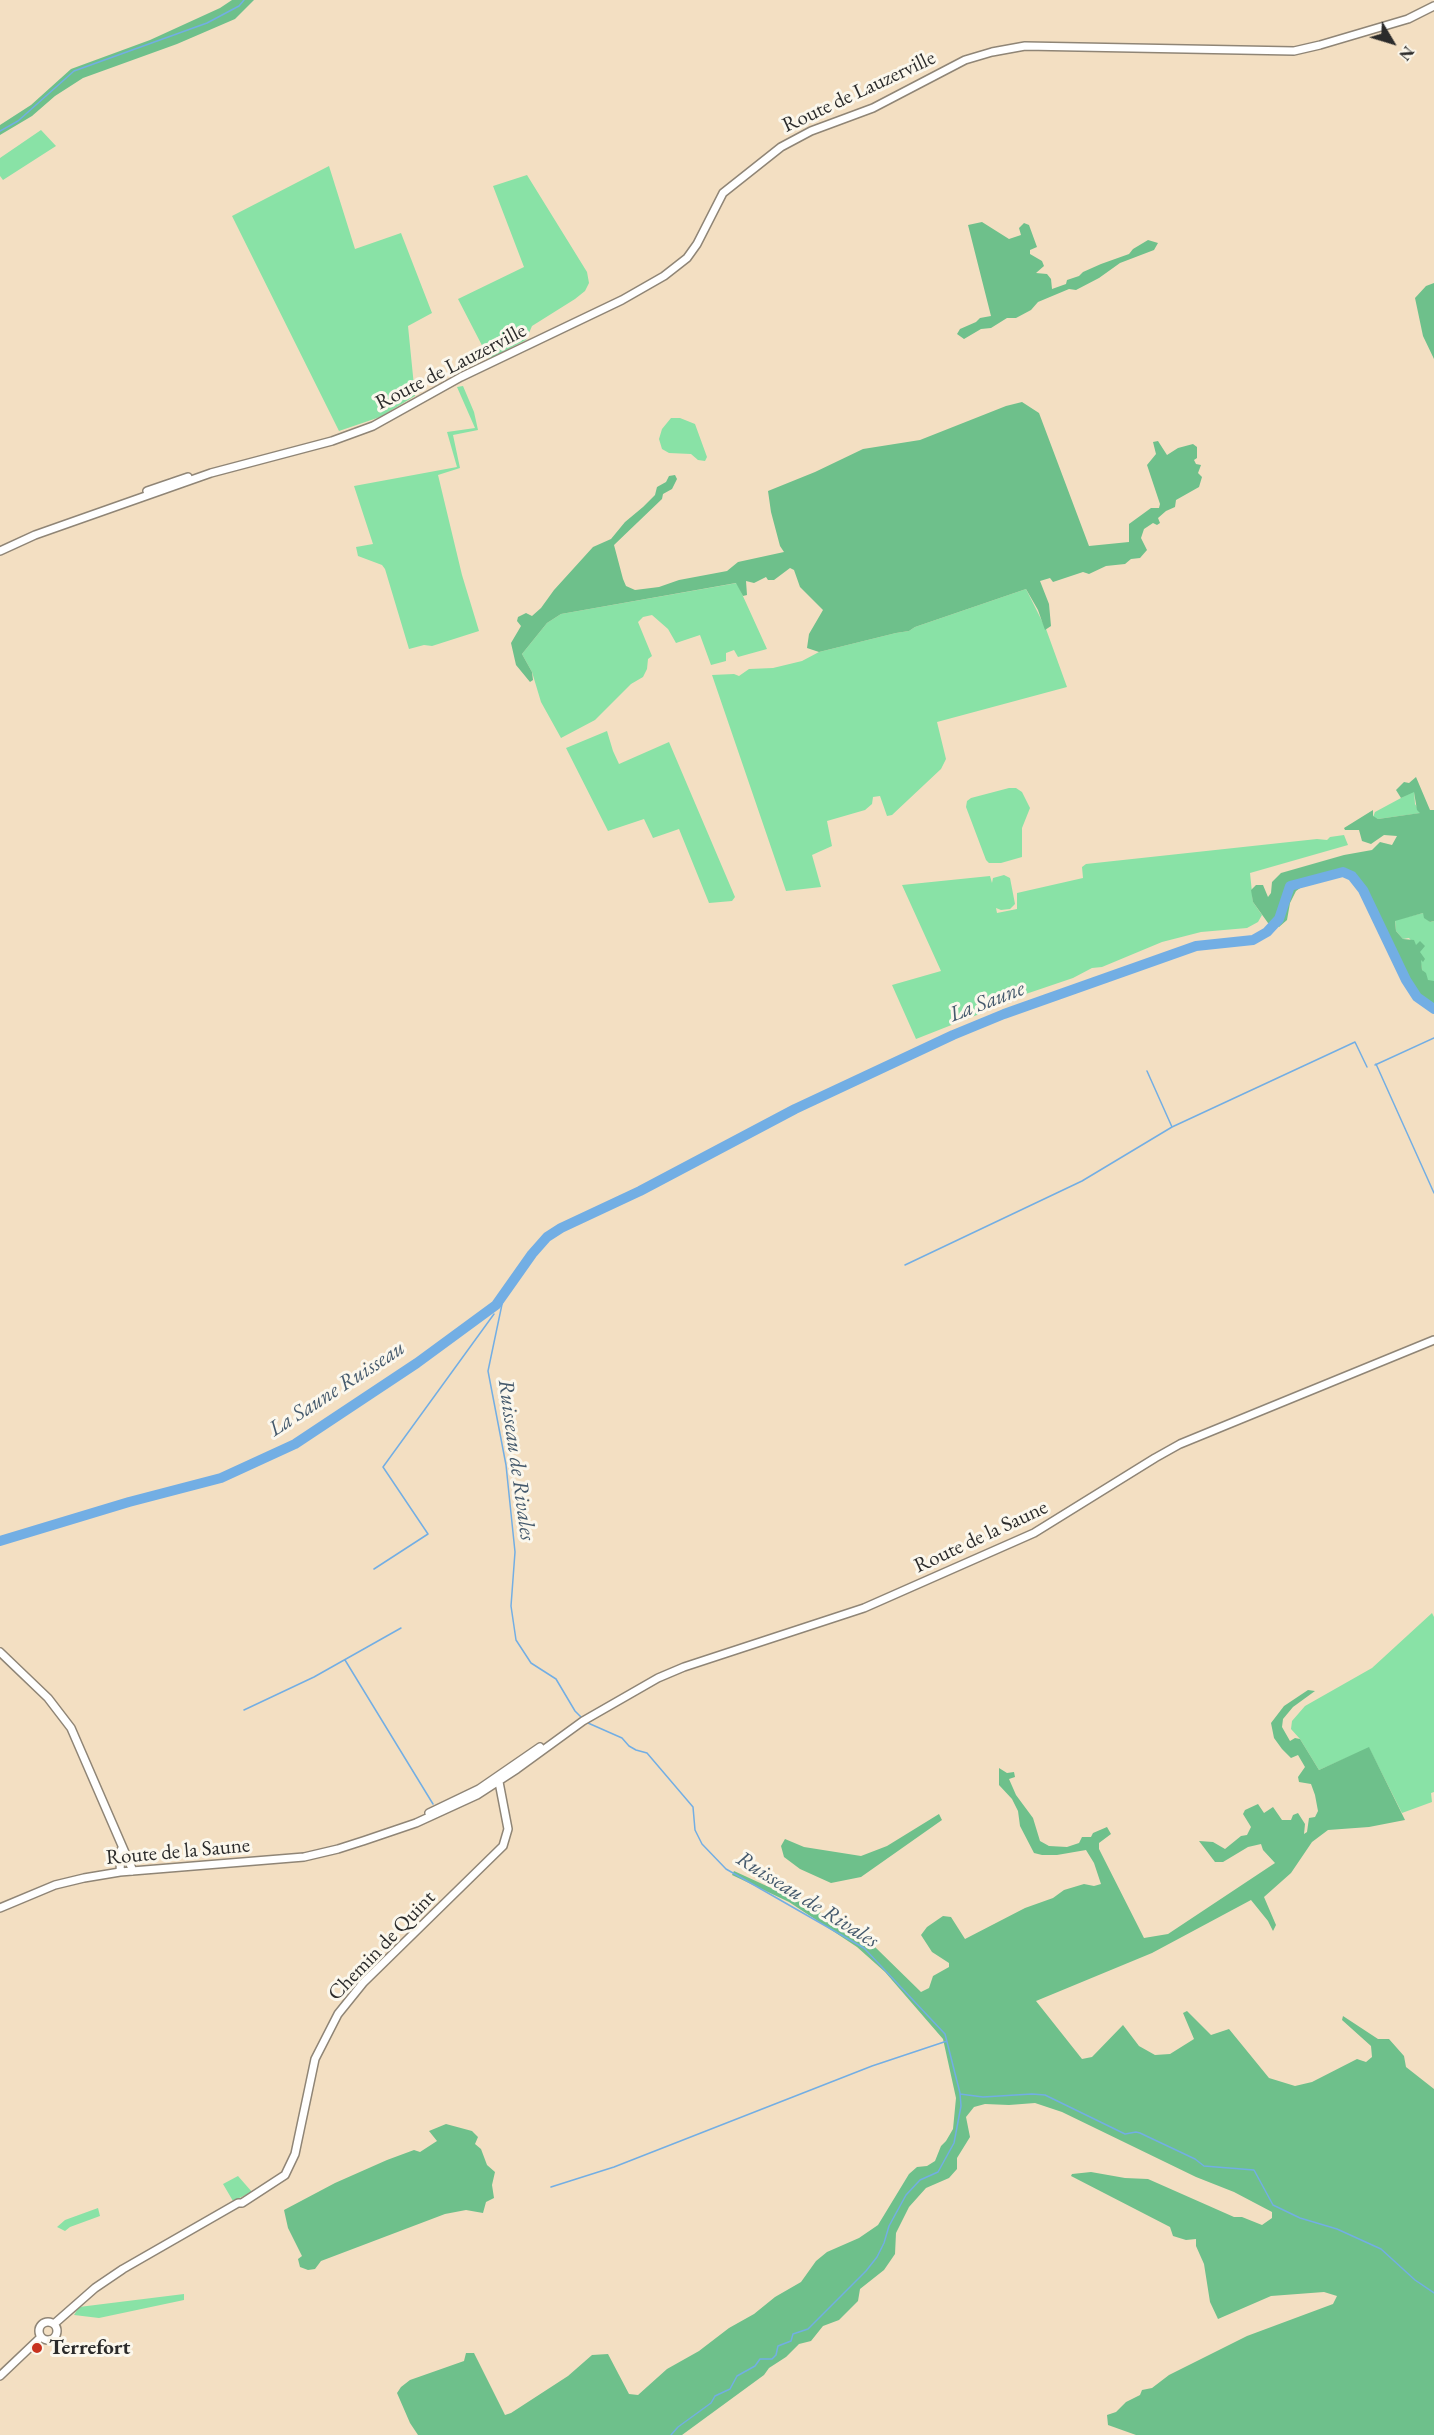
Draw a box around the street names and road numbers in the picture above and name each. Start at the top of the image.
street label: Route de Lauzerville [779,46,939,138]
street label: Route de Lauzerville [371,318,531,416]
street label: Route de la Saune [910,1495,1052,1579]
street label: Route de la Saune [105,1833,251,1871]
street label: Chemin de Quint [323,1886,441,2006]

